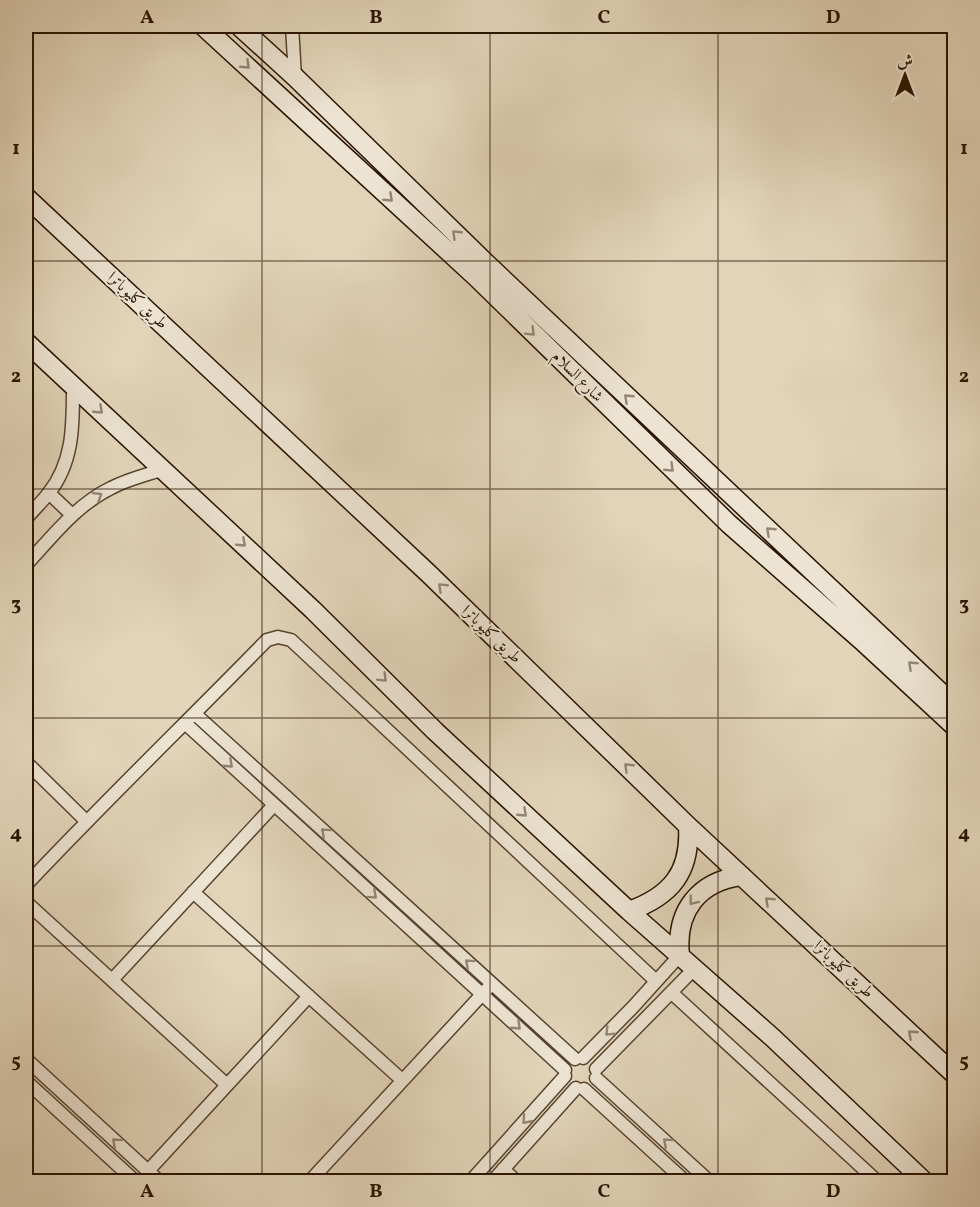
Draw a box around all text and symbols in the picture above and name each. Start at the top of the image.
text: A [140,4,154,32]
text: B [369,4,383,32]
text: C [598,4,611,32]
text: D [826,4,840,32]
north arrow [875,45,935,105]
text: ش [897,51,913,73]
one-way arrow [239,58,250,69]
text: 1 [12,135,20,163]
text: 1 [960,135,968,163]
one-way arrow [382,190,393,201]
one-way arrow [453,231,464,242]
street label: طريق كليوباترا [102,267,172,335]
one-way arrow [523,324,534,335]
street label: شارع السلام [545,346,608,409]
text: 2 [11,363,21,391]
text: 2 [959,363,969,391]
one-way arrow [625,394,636,405]
one-way arrow [93,403,103,414]
one-way arrow [662,461,673,472]
one-way arrow [91,492,102,503]
one-way arrow [766,528,777,539]
one-way arrow [235,536,246,547]
one-way arrow [439,584,450,595]
text: 3 [11,591,21,619]
text: 3 [959,591,969,619]
street label: طريق كليوباترا [456,601,526,669]
one-way arrow [908,661,919,672]
one-way arrow [375,670,386,681]
one-way arrow [221,756,232,767]
one-way arrow [624,763,634,774]
one-way arrow [517,806,527,817]
text: 4 [10,820,22,848]
text: 4 [958,820,970,848]
one-way arrow [321,828,331,839]
one-way arrow [366,888,377,899]
one-way arrow [690,895,701,906]
one-way arrow [766,897,776,908]
street label: طريق كليوباترا [808,936,878,1004]
one-way arrow [466,959,476,970]
one-way arrow [511,1019,521,1030]
one-way arrow [605,1024,616,1035]
one-way arrow [908,1030,918,1041]
text: 5 [11,1048,21,1076]
text: 5 [959,1048,969,1076]
one-way arrow [522,1113,533,1124]
one-way arrow [113,1138,123,1149]
one-way arrow [663,1138,673,1149]
text: A [140,1178,154,1206]
text: B [369,1178,383,1206]
text: C [598,1178,611,1206]
text: D [826,1178,840,1206]

